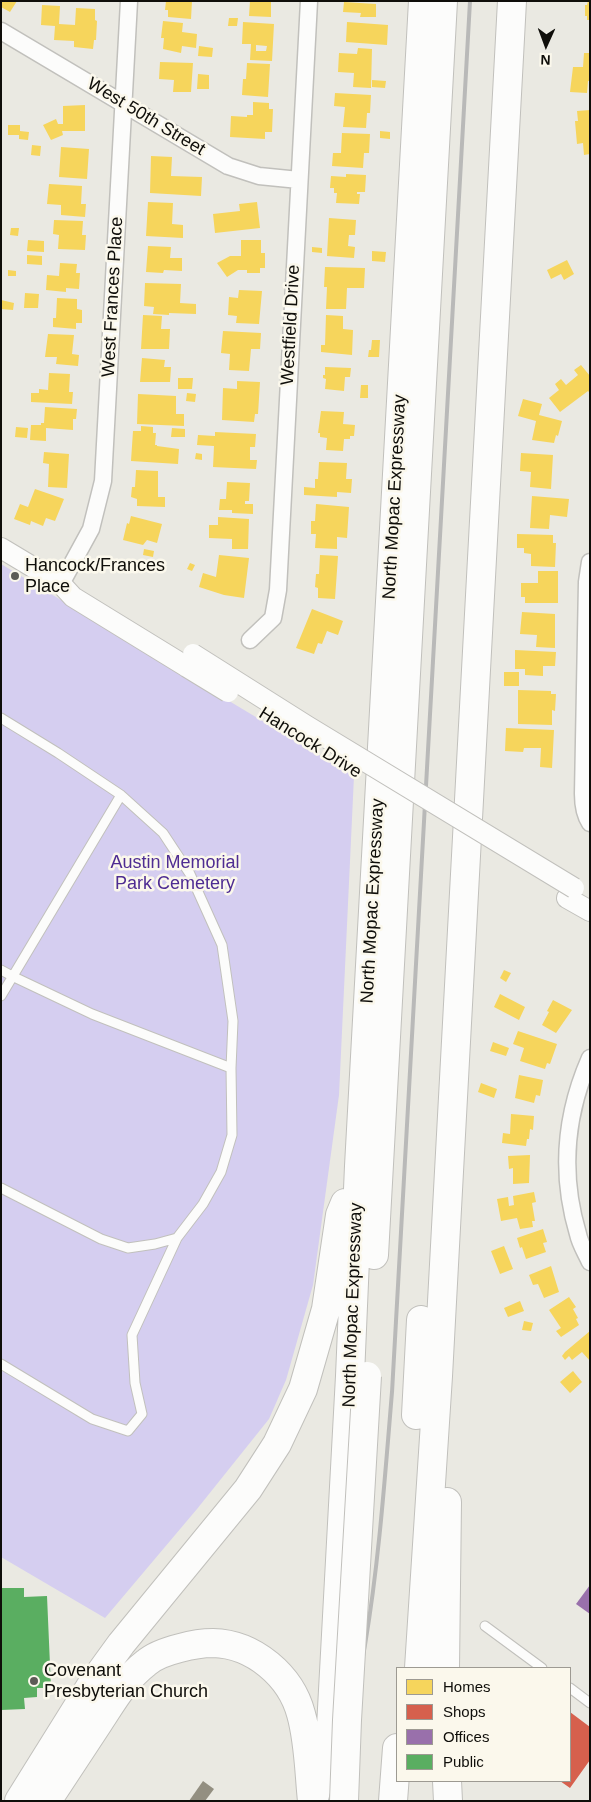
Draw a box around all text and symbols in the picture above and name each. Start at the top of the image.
north arrow [521,20,571,70]
text: N [540,52,551,68]
street label: West 50th Street [83,73,209,161]
street label: West Frances Place [98,216,128,378]
street label: Westfield Drive [277,264,305,386]
street label: North Mopac Expressway [379,394,411,600]
place label: Hancock/Frances Place [25,555,165,598]
marker: Hancock/Frances Place [9,570,21,582]
street label: Hancock Drive [255,703,365,783]
street label: North Mopac Expressway [357,798,389,1004]
park label: Austin Memorial Park Cemetery [110,852,240,894]
street label: North Mopac Expressway [339,1202,367,1408]
place label: Covenant Presbyterian Church [44,1660,208,1702]
legend [396,1667,571,1782]
marker: Covenant Presbyterian Church [28,1675,40,1687]
text: Homes [443,1678,491,1695]
text: Shops [443,1703,486,1720]
text: Offices [443,1728,489,1745]
text: Public [443,1753,484,1770]

